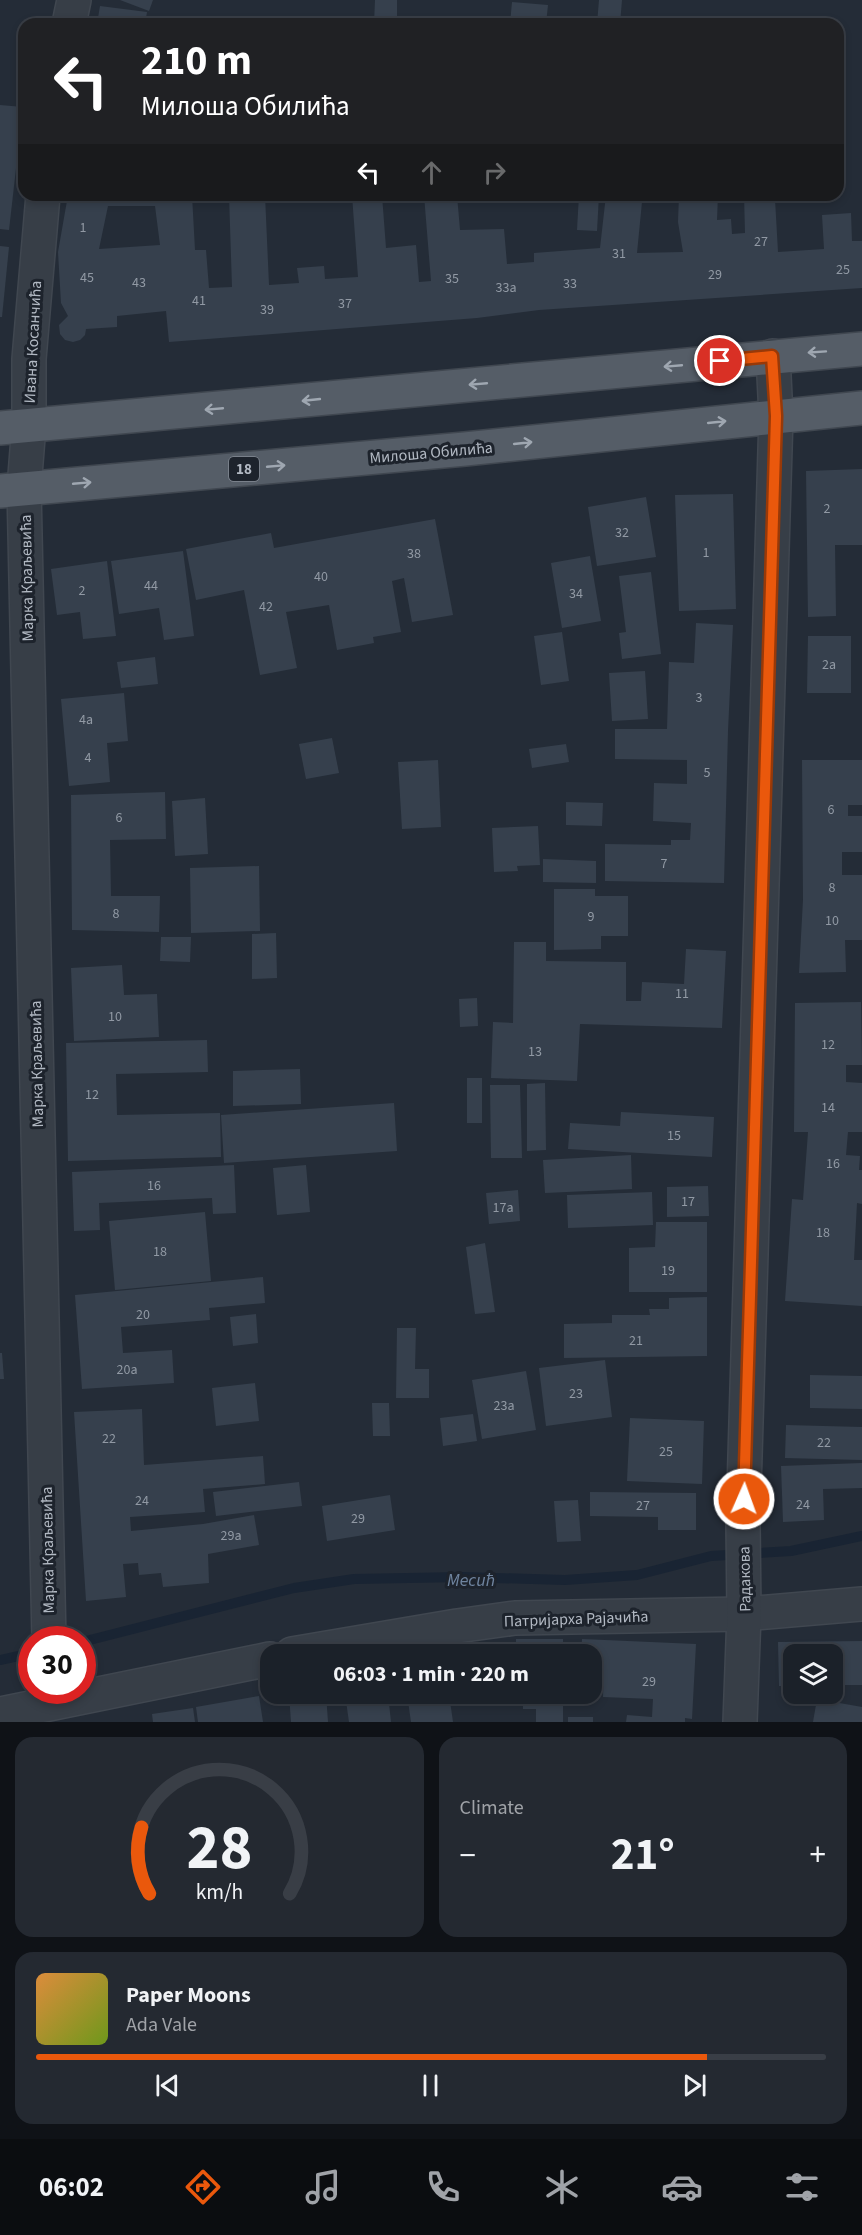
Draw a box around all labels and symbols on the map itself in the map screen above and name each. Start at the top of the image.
house number: 1 [80,218,87,238]
house number: 27 [754,232,768,252]
house number: 31 [612,244,626,264]
house number: 25 [836,260,850,280]
house number: 29 [708,265,722,285]
house number: 45 [80,268,94,288]
house number: 35 [445,269,459,289]
house number: 43 [132,273,146,293]
house number: 33 [563,274,577,294]
house number: 33a [496,278,516,298]
street label: Ивана Косанчића [19,280,47,404]
house number: 41 [192,291,206,311]
house number: 37 [338,294,352,314]
house number: 39 [260,300,274,320]
pin [694,335,745,386]
one-way arrow [808,347,828,358]
one-way arrow [663,361,683,372]
one-way arrow [469,379,489,390]
one-way arrow [301,395,321,406]
one-way arrow [205,404,225,415]
one-way arrow [707,416,727,427]
street label: Милоша Обилића [369,437,494,469]
one-way arrow [513,437,533,448]
road number: 18 [229,457,259,481]
one-way arrow [266,460,286,471]
one-way arrow [72,477,91,488]
house number: 2 [824,499,831,519]
street label: Марка Краљевића [15,514,39,642]
house number: 32 [615,523,629,543]
house number: 1 [703,543,710,563]
house number: 38 [407,544,421,564]
house number: 40 [314,567,328,587]
house number: 44 [144,576,158,596]
house number: 2 [79,581,86,601]
house number: 34 [569,584,583,604]
house number: 42 [259,597,273,617]
house number: 2a [822,655,836,675]
house number: 3 [696,688,703,708]
house number: 4a [79,710,93,730]
house number: 4 [85,748,92,768]
house number: 5 [704,763,711,783]
house number: 6 [828,800,835,820]
house number: 6 [116,808,123,828]
house number: 7 [661,854,668,874]
house number: 8 [829,878,836,898]
house number: 8 [113,904,120,924]
house number: 9 [588,907,595,927]
house number: 10 [825,911,839,931]
house number: 11 [675,984,689,1004]
street label: Марка Краљевића [25,1000,49,1128]
house number: 10 [108,1007,122,1027]
house number: 12 [821,1035,835,1055]
house number: 13 [528,1042,542,1062]
house number: 12 [85,1085,99,1105]
house number: 14 [821,1098,835,1118]
house number: 15 [667,1126,681,1146]
house number: 16 [826,1154,840,1174]
house number: 16 [147,1176,161,1196]
house number: 17 [681,1192,695,1212]
house number: 17a [493,1198,513,1218]
house number: 18 [816,1223,830,1243]
house number: 18 [153,1242,167,1262]
house number: 19 [661,1261,675,1281]
house number: 20 [136,1305,150,1325]
house number: 21 [629,1331,643,1351]
house number: 20a [117,1360,137,1380]
house number: 23 [569,1384,583,1404]
house number: 23a [494,1396,514,1416]
house number: 22 [102,1429,116,1449]
house number: 22 [817,1433,831,1453]
house number: 25 [659,1442,673,1462]
position arrow [712,1467,776,1531]
street label: Марка Краљевића [36,1486,60,1614]
house number: 24 [135,1491,149,1511]
house number: 24 [796,1495,810,1515]
house number: 27 [636,1496,650,1516]
house number: 29 [351,1509,365,1529]
house number: 29a [221,1526,241,1546]
street label: Радакова [733,1546,757,1612]
water label: Месић [447,1568,495,1593]
street label: Патријарха Рајачића [503,1605,649,1633]
speed limit sign: 30 [18,1626,96,1704]
house number: 29 [642,1672,656,1692]

